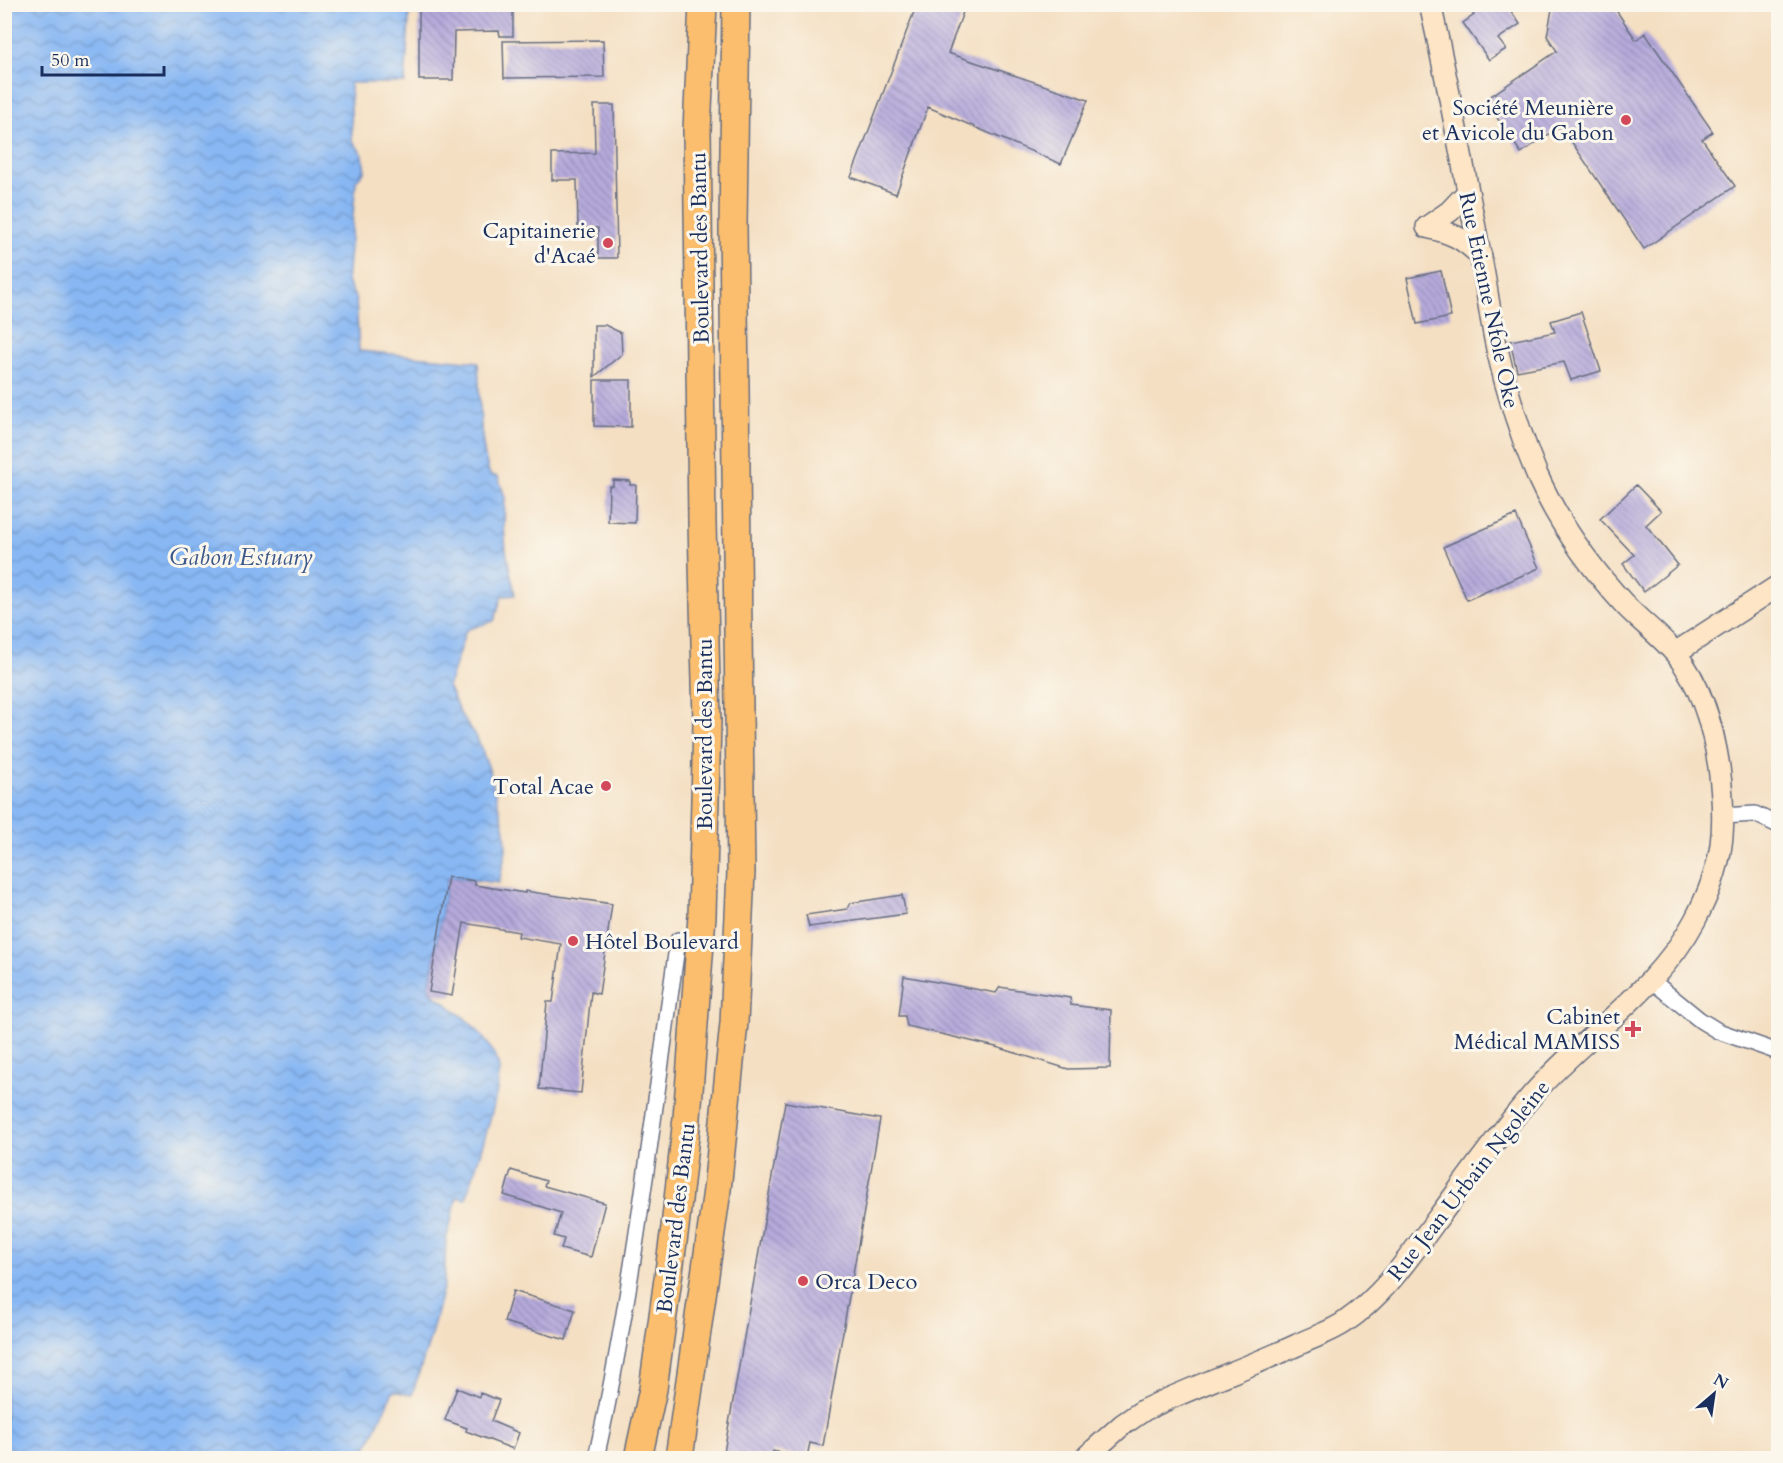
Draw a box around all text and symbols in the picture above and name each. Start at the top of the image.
scale bar [42,39,164,77]
text: 50 m [51,48,90,73]
place label: Société Meunière et Avicole du Gabon [1422,93,1614,148]
marker: Société Meunière et Avicole du Gabon [1619,113,1633,127]
street label: Boulevard des Bantu [683,152,717,344]
street label: Rue Etienne Nfole Oke [1451,189,1527,411]
place label: Capitainerie d'Acaé [482,216,596,271]
marker: Capitainerie d'Acaé [601,236,615,250]
water label: Gabon Estuary [169,541,313,574]
street label: Boulevard des Bantu [690,638,720,830]
place label: Total Acae [493,772,594,802]
marker: Total Acae [599,779,613,793]
place label: Hôtel Boulevard [585,927,739,957]
marker: Hôtel Boulevard [566,934,580,948]
place label: Cabinet Médical MAMISS [1454,1002,1620,1057]
marker: Cabinet Médical MAMISS [1624,1020,1642,1038]
street label: Rue Jean Urbain Ngoleine [1381,1074,1557,1287]
street label: Boulevard des Bantu [649,1121,703,1315]
place label: Orca Deco [815,1267,917,1297]
marker: Orca Deco [796,1274,810,1288]
north arrow [1684,1364,1744,1424]
text: N [1709,1369,1732,1395]

